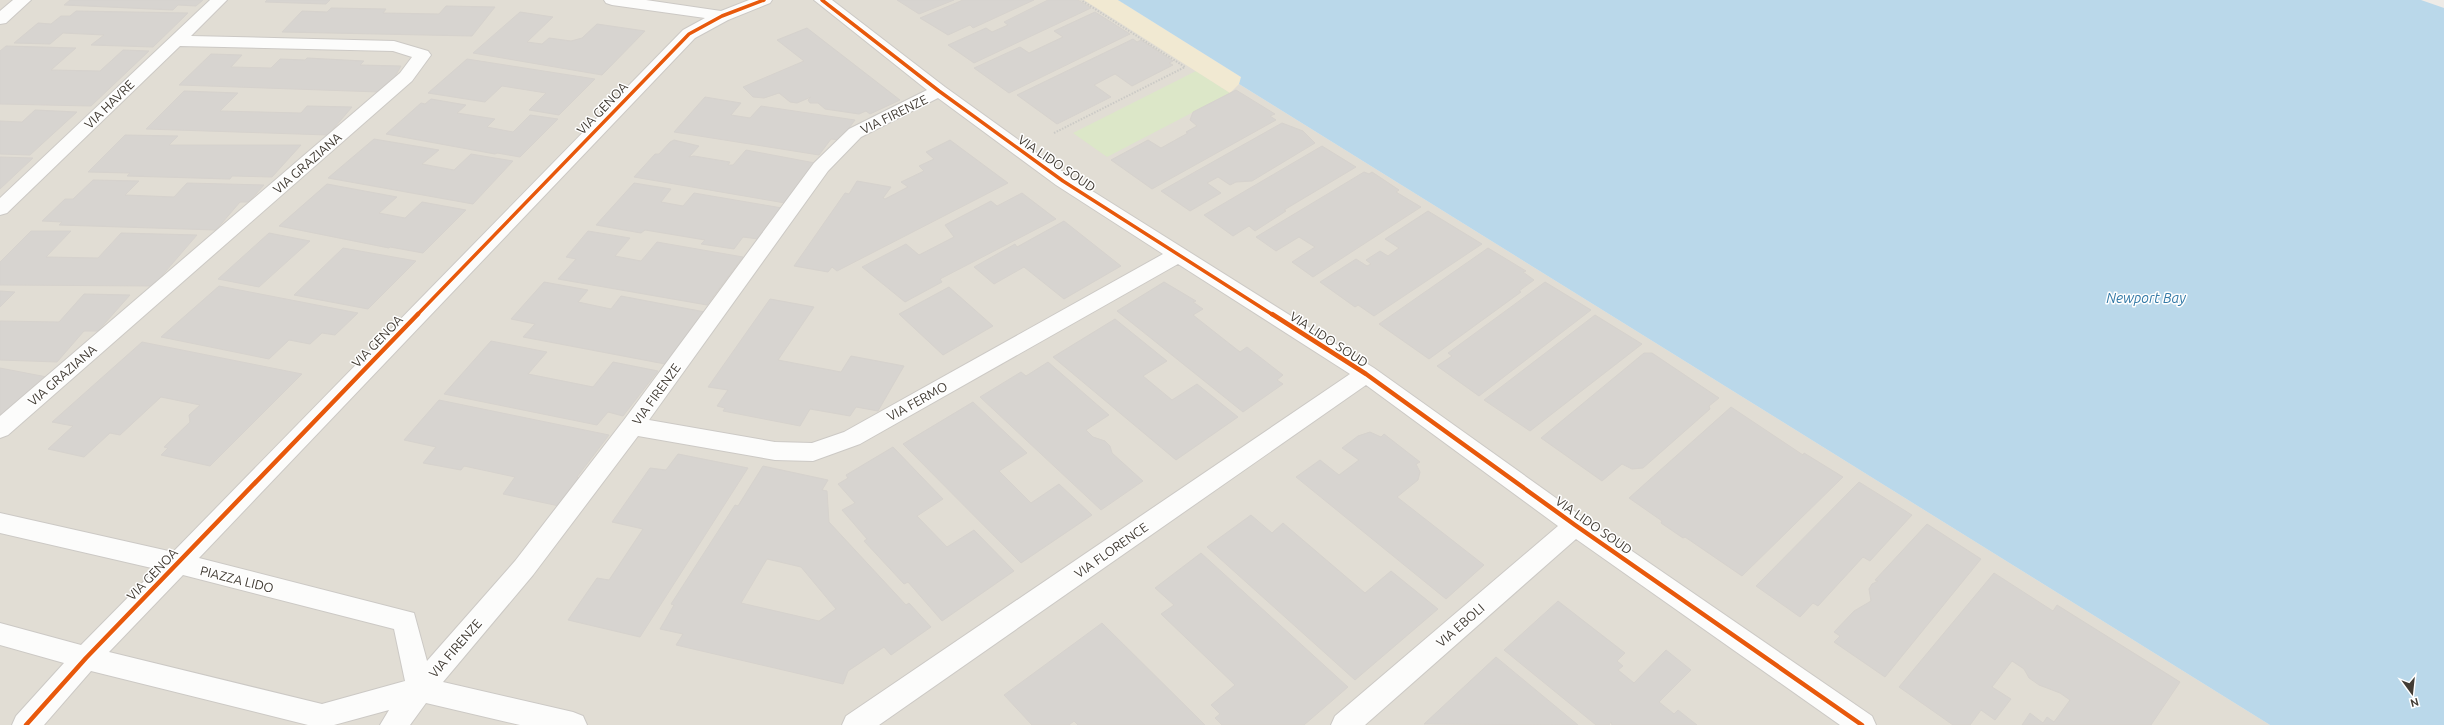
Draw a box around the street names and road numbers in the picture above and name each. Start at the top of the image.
street label: VIA HAVRE [81,77,137,131]
street label: VIA GENOA [574,79,631,137]
street label: VIA FIRENZE [858,92,930,136]
street label: VIA GRAZIANA [270,129,344,196]
street label: VIA LIDO SOUD [1016,132,1098,194]
street label: VIA LIDO SOUD [1287,309,1371,369]
street label: VIA GENOA [349,312,406,370]
street label: VIA GRAZIANA [25,341,99,408]
street label: VIA FIRENZE [629,361,683,427]
street label: VIA FERMO [884,379,950,423]
street label: VIA LIDO SOUD [1553,493,1635,557]
street label: VIA FLORENCE [1072,520,1150,580]
street label: VIA GENOA [124,545,181,603]
street label: PIAZZA LIDO [199,563,275,595]
street label: VIA EBOLI [1433,600,1487,650]
street label: VIA FIRENZE [426,616,484,680]

